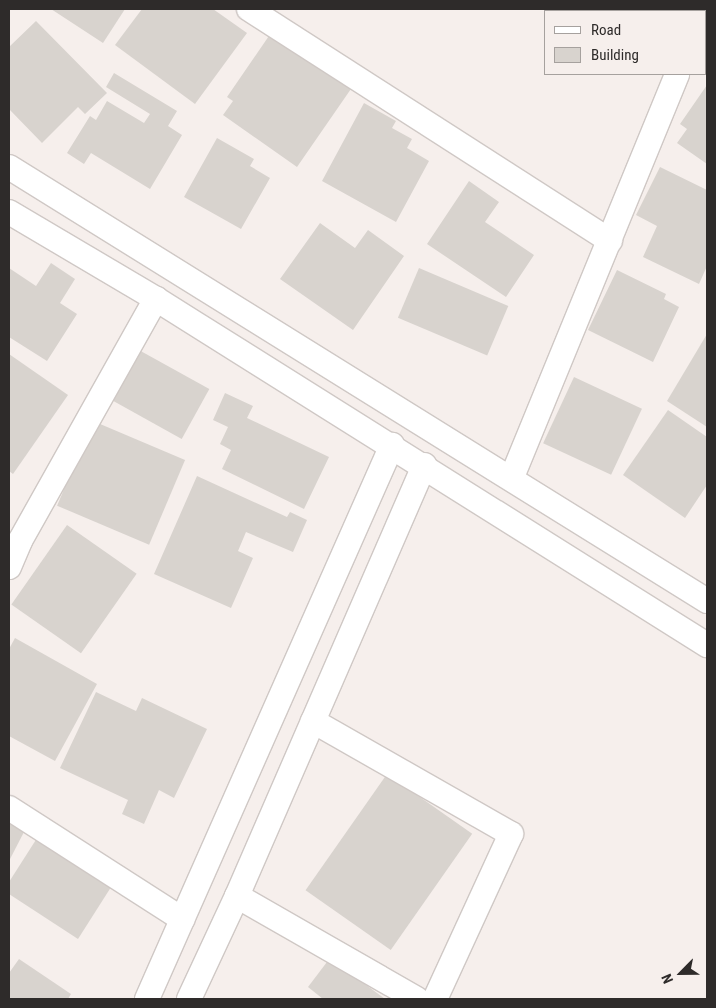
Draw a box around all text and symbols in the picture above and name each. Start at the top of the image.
legend [544,10,706,75]
text: Road [591,21,621,39]
text: Building [591,46,639,64]
north arrow [656,948,706,998]
text: N [658,972,676,986]

